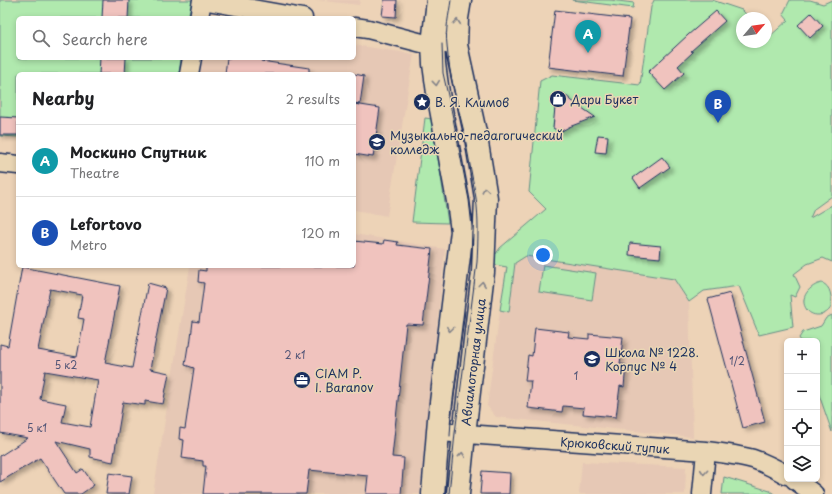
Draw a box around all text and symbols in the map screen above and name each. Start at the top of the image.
north arrow [736,12,772,48]
search box [16,16,356,60]
one-way arrow [452,19,461,25]
pin: A [575,20,601,53]
icon: search [30,27,52,49]
text: Search here [62,27,148,50]
one-way arrow [432,80,441,86]
text: Nearby [32,85,94,111]
text: 2 results [286,89,340,108]
shop icon: Дари Букет [548,89,568,109]
place label: Дари Букет [570,90,638,108]
pin: B [705,90,731,123]
place icon: В. Я. Климов [412,92,432,112]
place label: В. Я. Климов [435,93,509,111]
place label: Музыкально-педагогический колледж [390,126,563,158]
school or university icon: Музыкально-педагогический колледж [367,132,387,152]
text: Москино Спутник [70,140,207,163]
text: A [40,151,50,170]
text: 110 m [305,151,340,170]
text: Theatre [70,163,119,182]
one-way arrow [481,187,490,193]
text: Lefortovo [70,212,142,235]
text: B [41,223,49,242]
text: 120 m [301,223,340,242]
text: Metro [70,235,107,254]
your location [533,245,553,265]
one-way arrow [477,281,486,287]
street label: Авиамоторная улица [456,297,490,427]
one-way arrow [446,326,455,332]
map controls [784,338,820,482]
button: + [784,338,820,374]
place label: Школа № 1228. Корпус № 4 [605,343,699,375]
house number: 2 к1 [285,347,305,362]
school or university icon: Школа № 1228. Корпус № 4 [582,349,602,369]
house number: 1/2 [729,353,745,368]
house number: 5 к2 [55,357,77,372]
place label: CIAM P. I. Baranov [315,364,373,396]
house number: 1 [574,368,578,383]
office icon: CIAM P. I. Baranov [292,370,312,390]
button: − [784,374,820,410]
button: locate [784,410,820,446]
house number: 5 к1 [27,420,47,435]
street label: Крюковский тупик [560,432,671,458]
button: layers [784,446,820,482]
one-way arrow [457,452,466,458]
one-way arrow [700,469,709,475]

